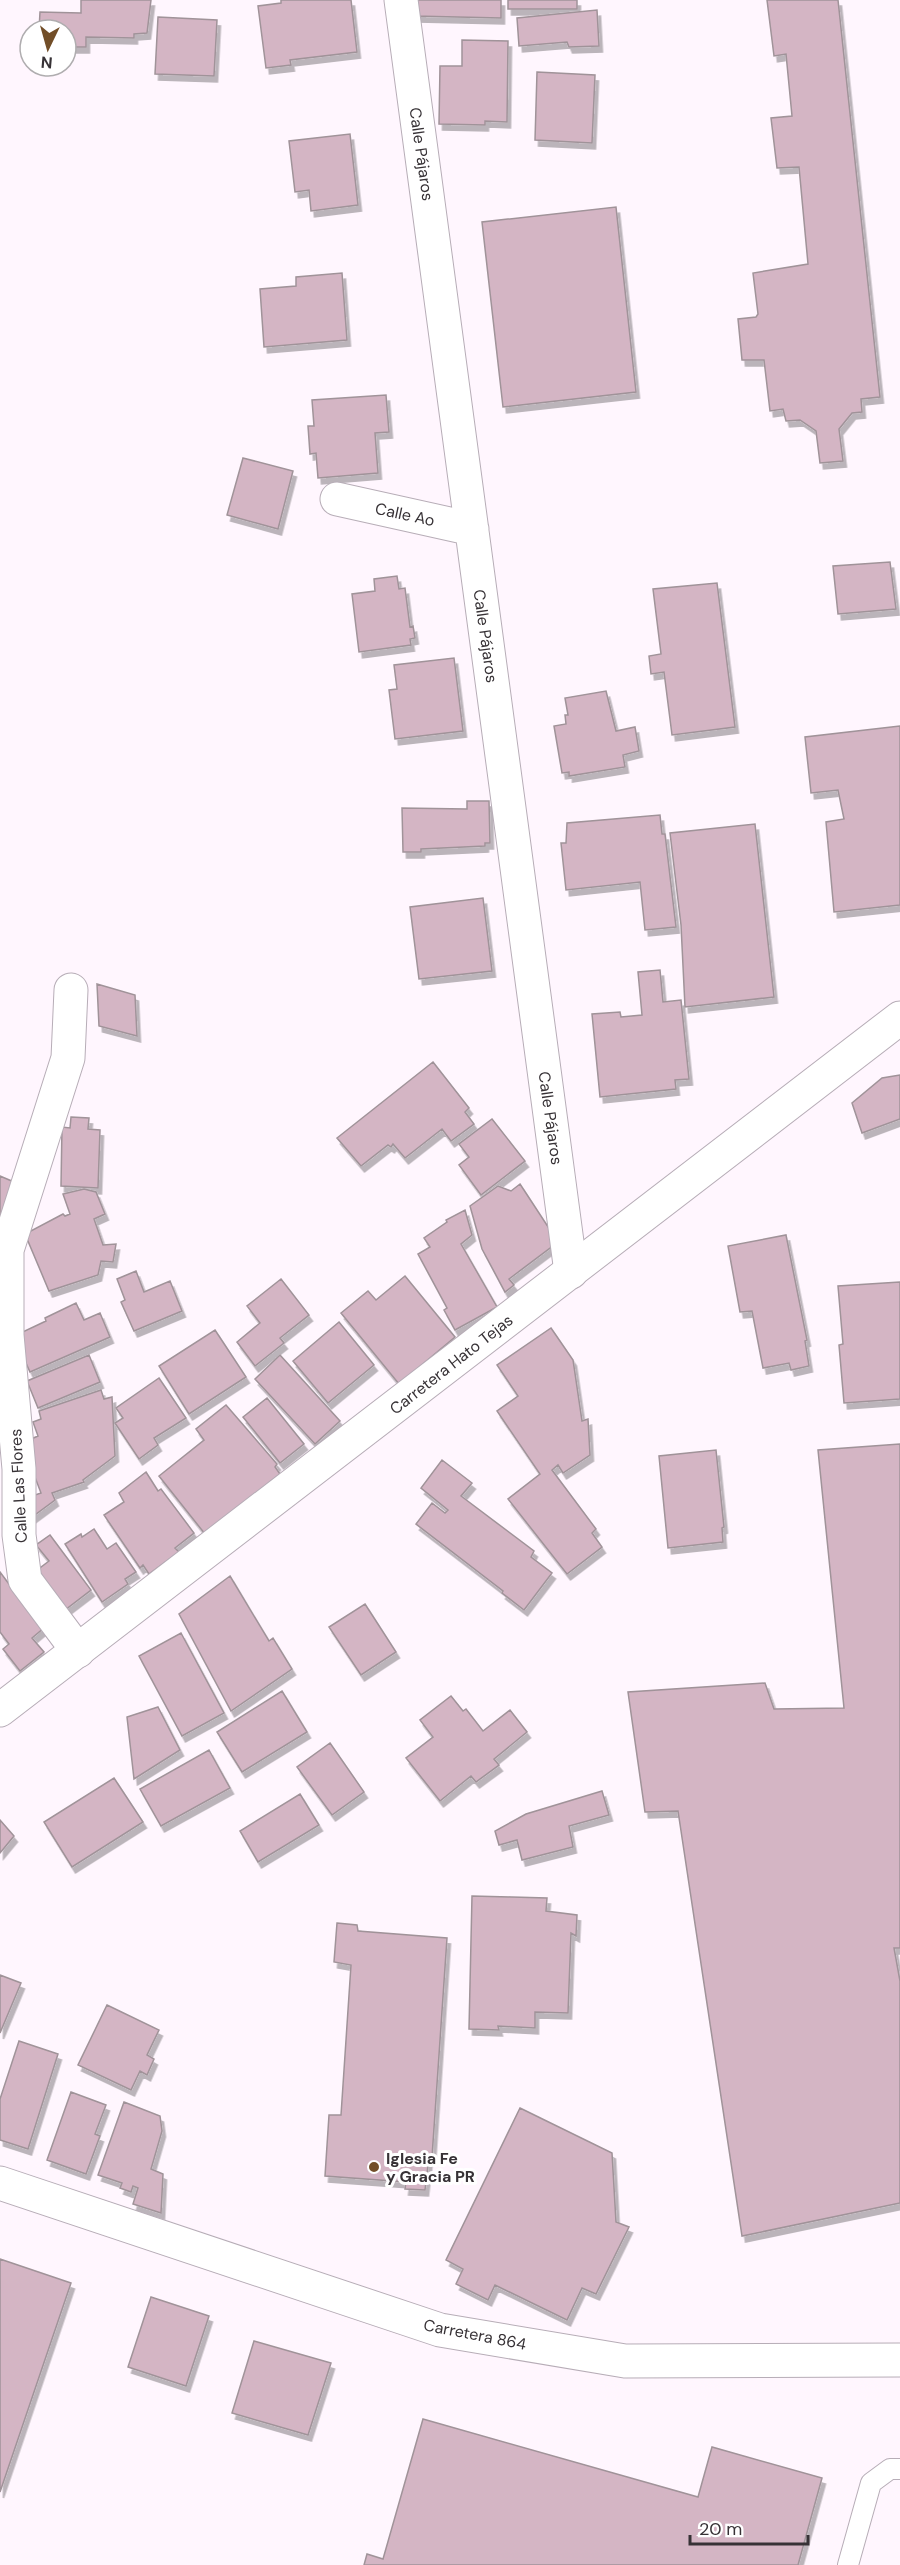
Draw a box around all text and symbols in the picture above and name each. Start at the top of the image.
north arrow [18,18,78,78]
text: N [40,51,53,73]
street label: Calle Pájaros [405,106,438,202]
street label: Calle Ao [373,498,437,531]
street label: Calle Pájaros [469,588,502,684]
street label: Calle Pájaros [534,1070,567,1166]
street label: Carretera Hato Tejas [385,1310,517,1419]
street label: Calle Las Flores [5,1428,32,1544]
place label: Iglesia Fe y Gracia PR [386,2148,475,2187]
marker: Iglesia Fe y Gracia PR [367,2160,381,2174]
street label: Carretera 864 [422,2314,528,2355]
scale bar [690,2508,808,2546]
text: 20 m [699,2517,742,2541]

